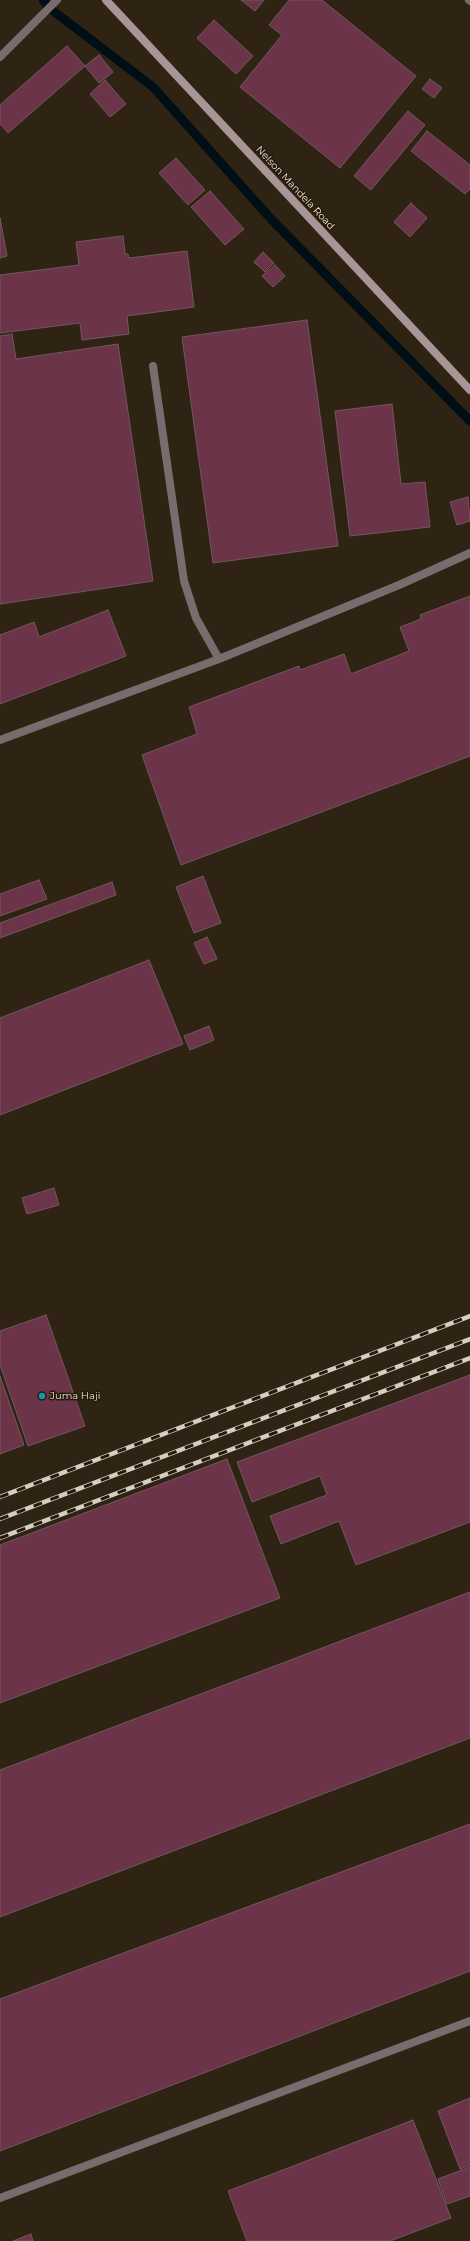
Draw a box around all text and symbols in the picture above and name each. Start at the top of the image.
street label: Nelson Mandela Road [253,144,337,232]
place label: Juma Haji [50,1390,100,1402]
marker: Juma Haji [37,1391,47,1401]

